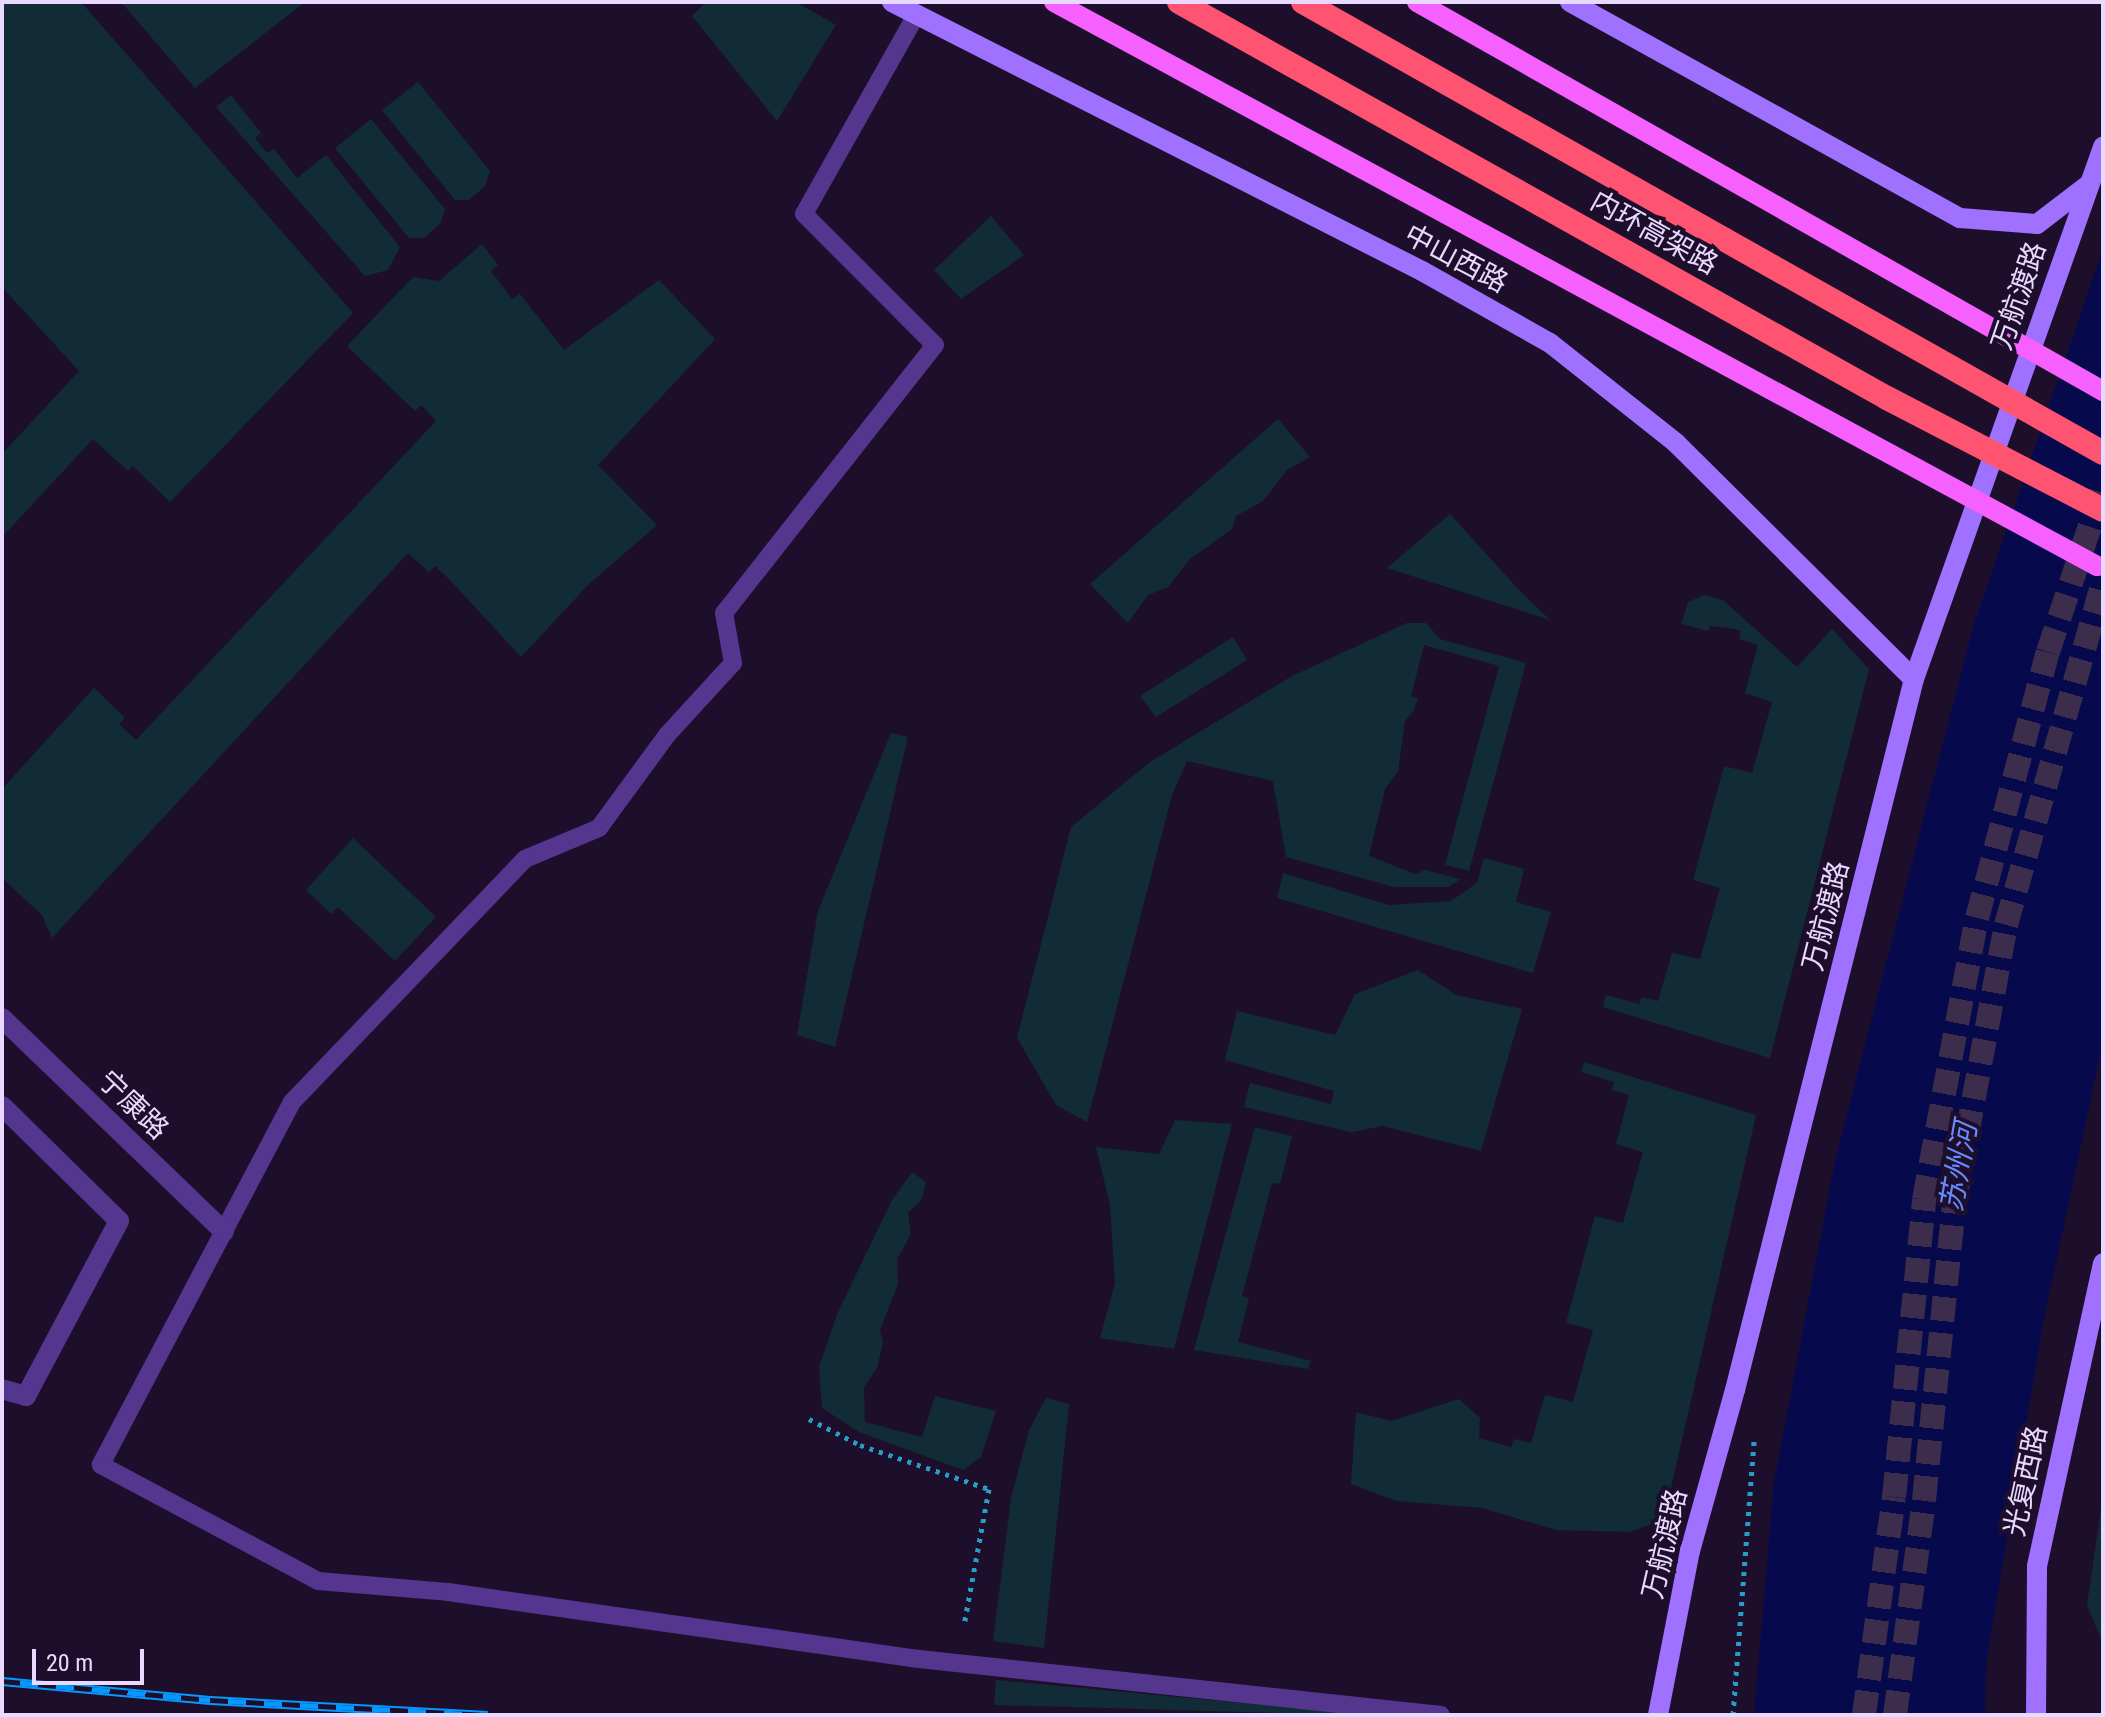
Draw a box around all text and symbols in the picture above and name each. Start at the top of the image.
street label: 内环高架路 [1585,184,1723,282]
street label: 中山西路 [1399,218,1513,300]
street label: 万航渡路 [1985,238,2053,354]
street label: 万航渡路 [1796,858,1856,974]
street label: 宁康路 [91,1064,175,1146]
water label: 苏州河 [1933,1120,1985,1214]
street label: 光复西路 [1998,1423,2054,1539]
street label: 万航渡路 [1636,1486,1694,1602]
scale bar [36,1633,148,1683]
text: 20 m [46,1649,93,1677]

